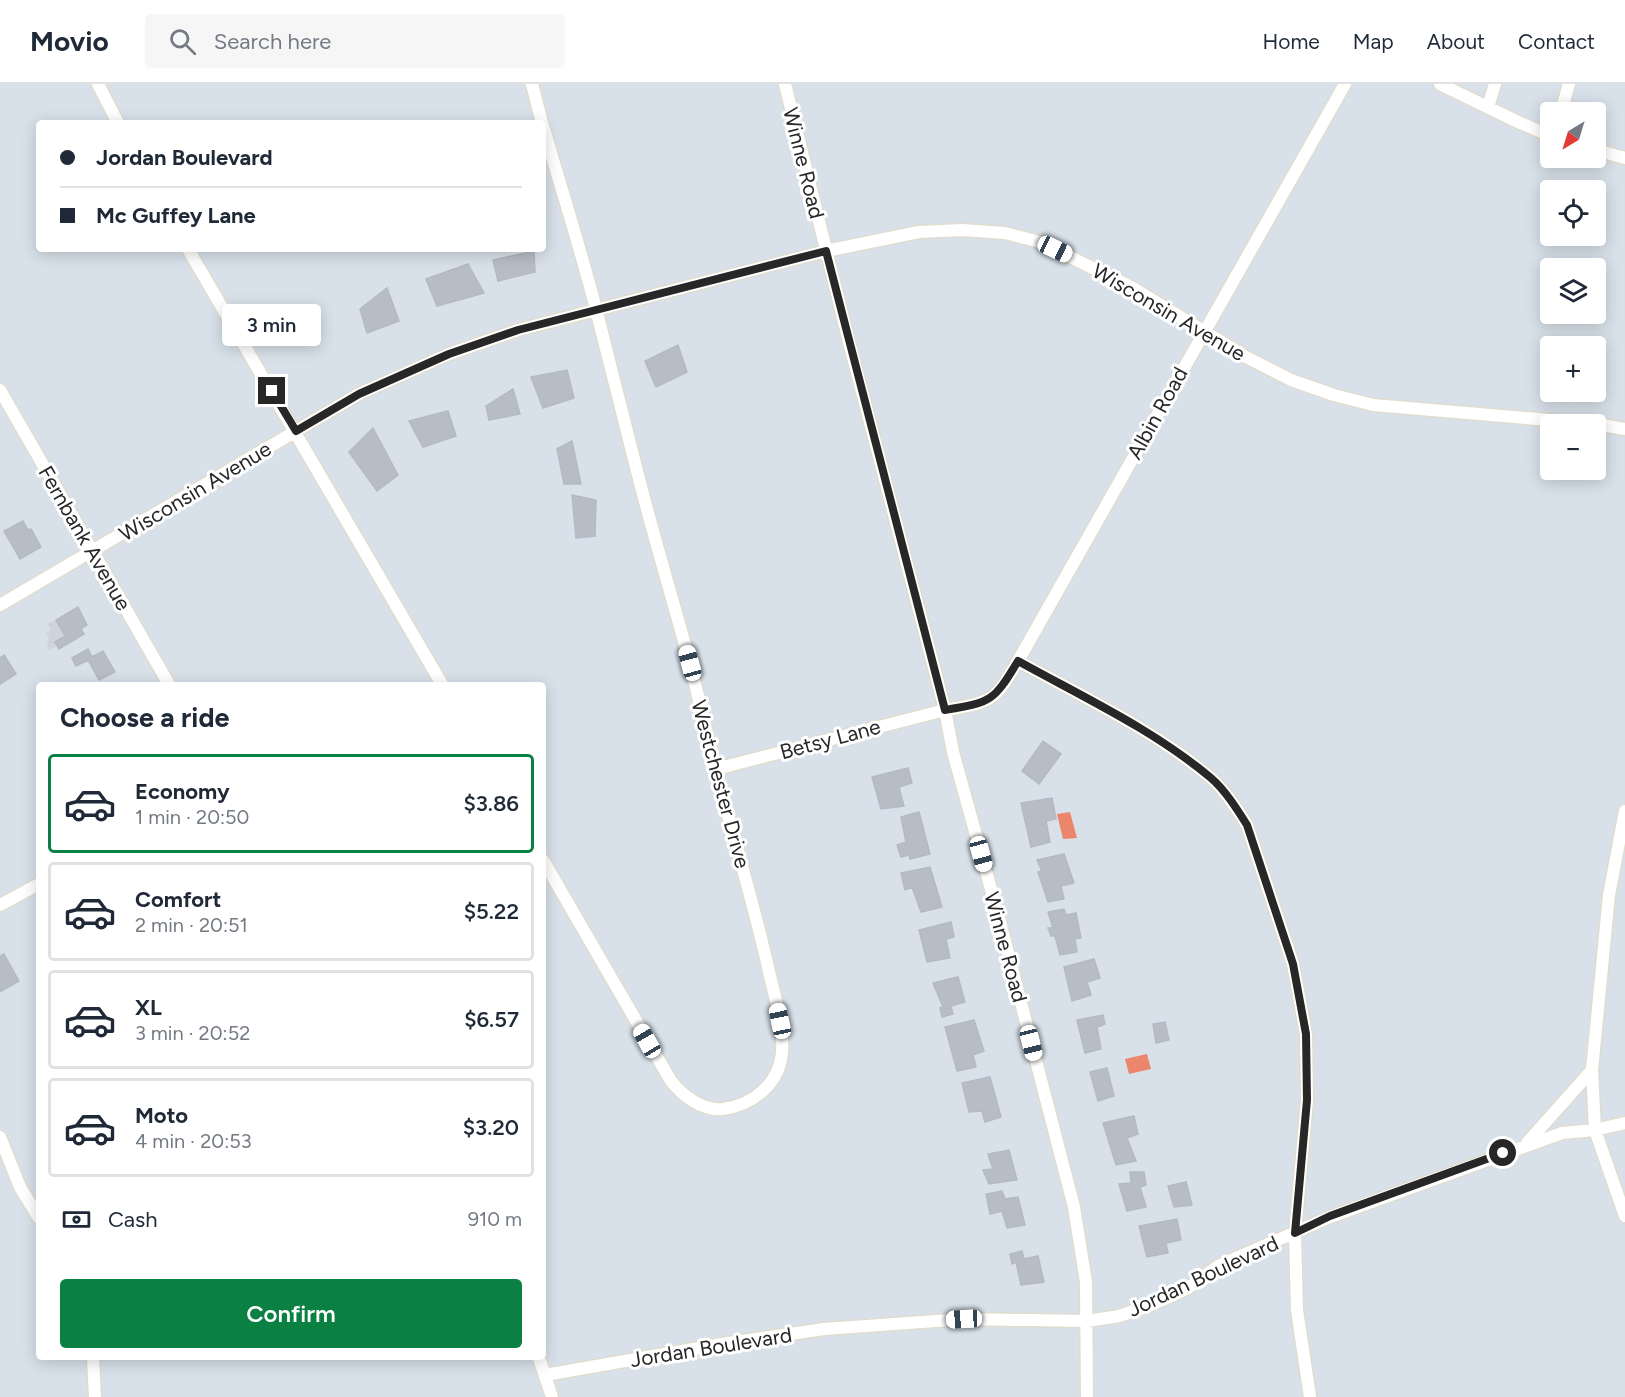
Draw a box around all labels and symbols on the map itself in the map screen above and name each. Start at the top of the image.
north arrow [1540,102,1606,168]
street label: Winne Road [778,105,830,221]
car [1035,233,1075,265]
street label: Wisconsin Avenue [1088,258,1250,366]
callout: 3 min [222,304,322,346]
street label: Albin Road [1122,363,1192,463]
route end [258,377,285,404]
street label: Wisconsin Avenue [115,436,275,546]
street label: Fernbank Avenue [34,461,136,615]
car [677,643,703,683]
street label: Westchester Drive [687,697,755,871]
street label: Betsy Lane [777,714,883,764]
car [968,834,994,874]
street label: Winne Road [979,889,1033,1005]
car [767,1002,793,1040]
car [630,1021,664,1061]
car [1018,1023,1044,1063]
route start [1489,1139,1516,1166]
street label: Jordan Boulevard [1124,1230,1282,1322]
car [946,1309,982,1329]
street label: Jordan Boulevard [628,1322,794,1372]

